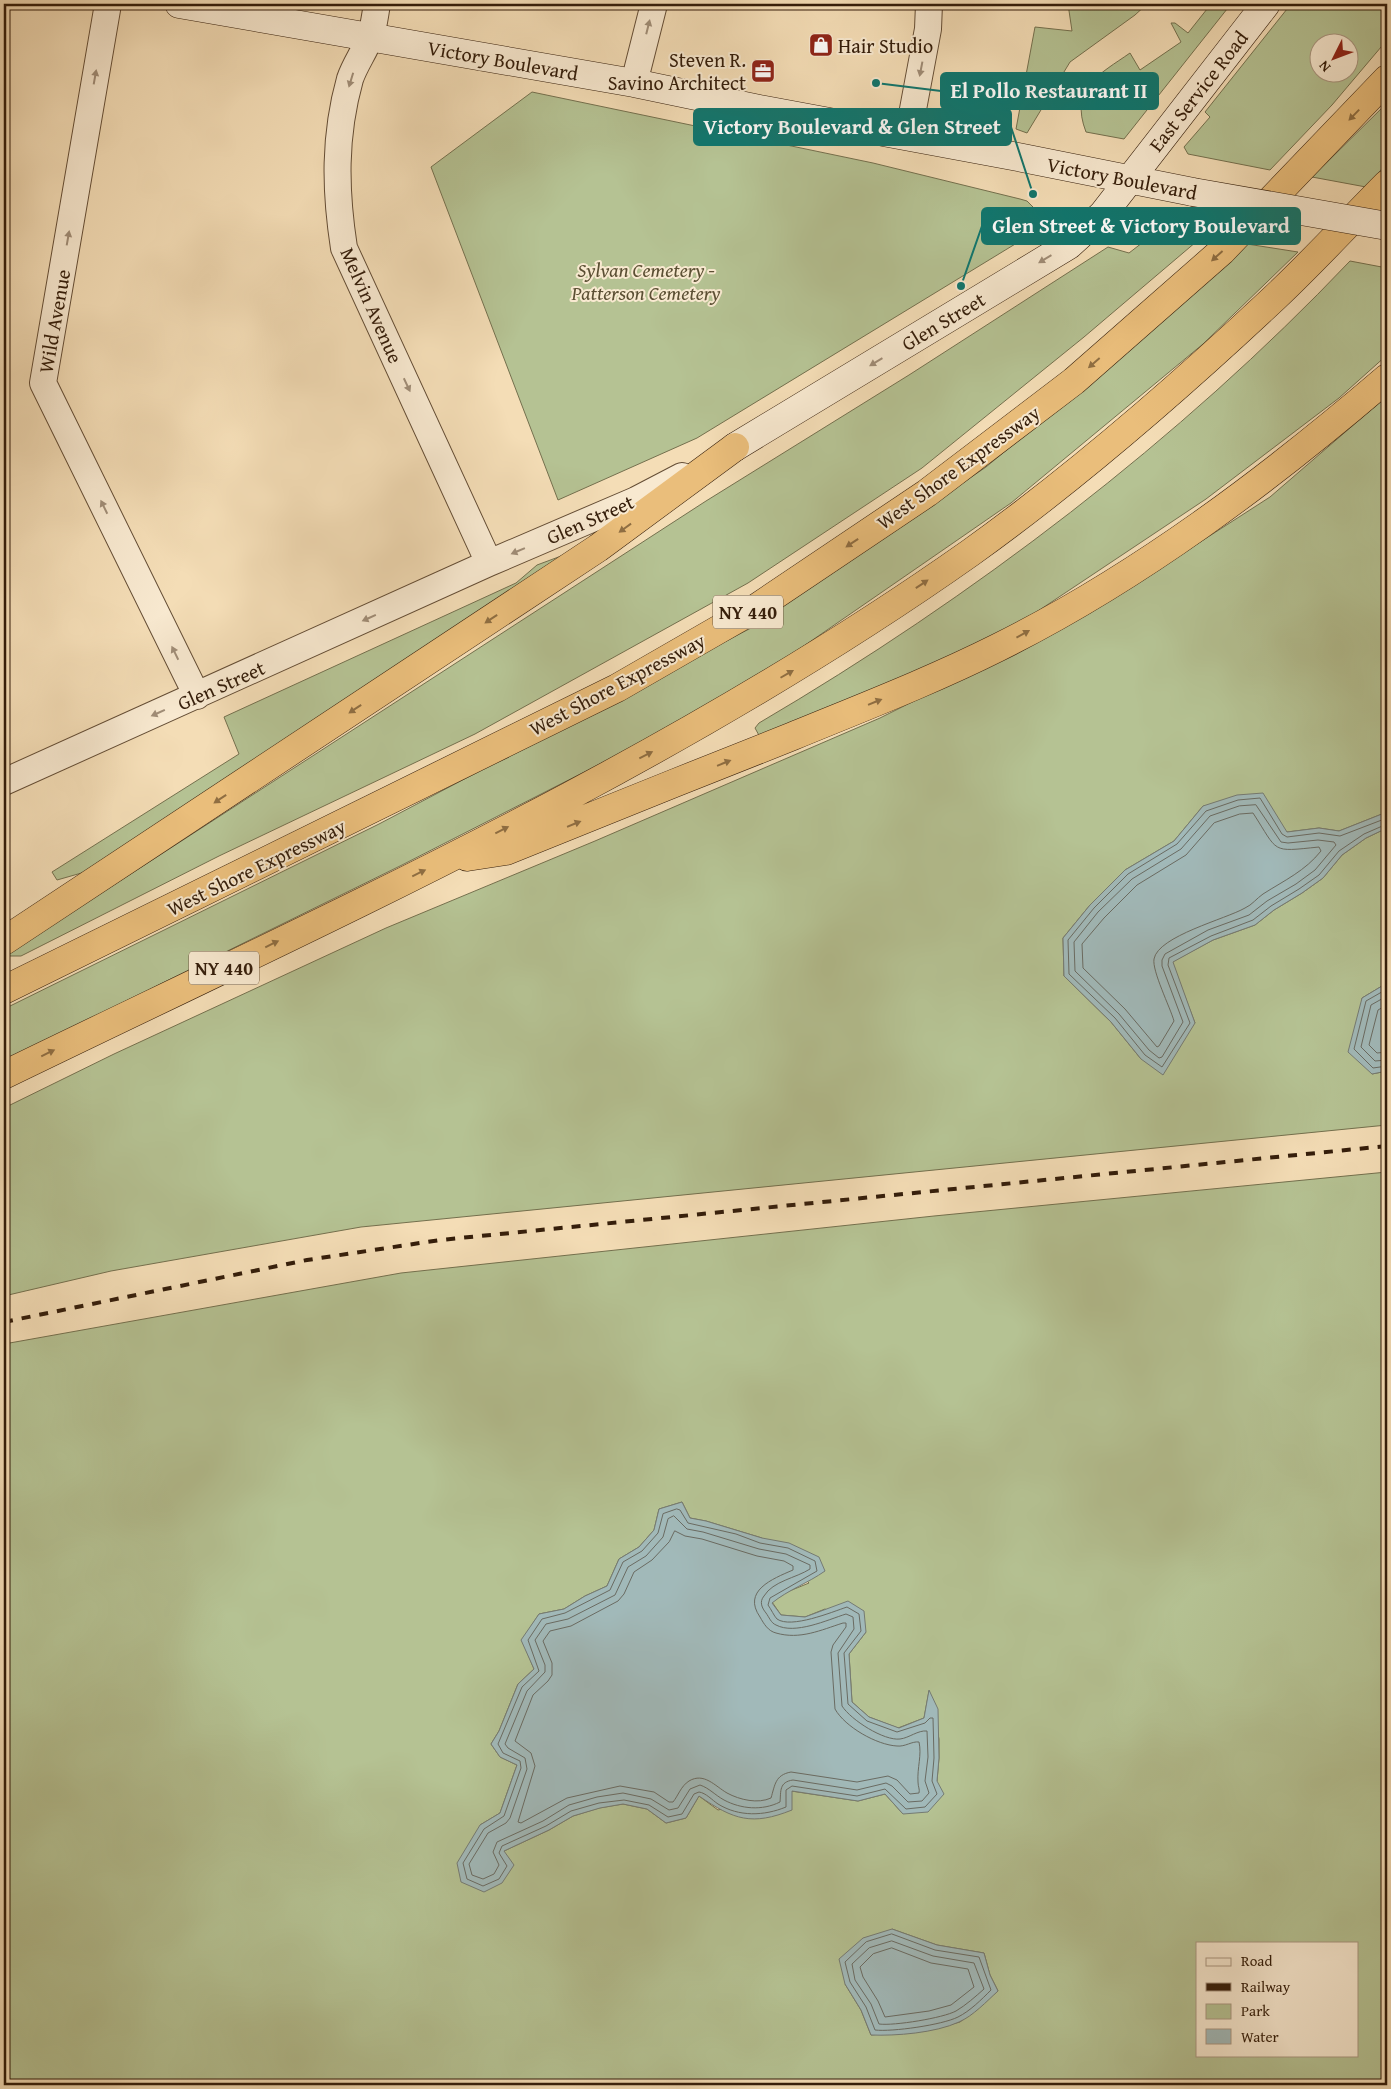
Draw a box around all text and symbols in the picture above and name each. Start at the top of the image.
one-way arrow [644,19,652,34]
street label: East Service Road [1141,24,1255,158]
place label: Hair Studio [838,31,933,60]
street label: Victory Boulevard [425,32,581,88]
shop icon: Hair Studio [808,32,834,58]
north arrow [1308,32,1358,82]
place label: Steven R. Savino Architect [608,45,746,97]
text: N [1313,56,1335,77]
office icon: Steven R. Savino Architect [750,58,776,84]
one-way arrow [916,62,924,78]
one-way arrow [92,69,100,85]
one-way arrow [346,73,354,88]
callout: El Pollo Restaurant II [941,73,1158,109]
text: El Pollo Restaurant II [950,75,1148,106]
one-way arrow [1349,108,1361,120]
callout: Victory Boulevard & Glen Street [694,109,1011,145]
text: Victory Boulevard & Glen Street [703,111,1001,142]
street label: Victory Boulevard [1044,149,1200,207]
callout: Glen Street & Victory Boulevard [982,208,1300,244]
text: Glen Street & Victory Boulevard [992,210,1290,241]
one-way arrow [64,229,72,245]
street label: Melvin Avenue [334,242,410,368]
one-way arrow [1211,250,1223,262]
park label: Sylvan Cemetery - Patterson Cemetery [571,255,720,307]
one-way arrow [1038,255,1051,264]
street label: Wild Avenue [31,267,77,375]
street label: Glen Street [896,285,990,357]
one-way arrow [869,357,882,367]
one-way arrow [1089,357,1101,369]
one-way arrow [403,378,411,392]
street label: West Shore Expressway [870,398,1046,536]
street label: Glen Street [542,487,638,551]
one-way arrow [99,499,108,514]
one-way arrow [618,523,632,533]
one-way arrow [845,539,859,548]
one-way arrow [511,547,525,555]
one-way arrow [916,579,929,589]
road number: NY 440 [713,596,783,628]
one-way arrow [362,614,376,622]
one-way arrow [484,614,497,624]
street label: West Shore Expressway [524,625,710,743]
one-way arrow [1015,630,1030,638]
one-way arrow [171,645,179,660]
street label: Glen Street [173,653,269,717]
one-way arrow [780,669,793,678]
one-way arrow [868,698,882,706]
one-way arrow [349,704,362,714]
one-way arrow [151,710,165,718]
one-way arrow [639,751,653,759]
one-way arrow [717,759,732,766]
one-way arrow [213,794,227,804]
street label: West Shore Expressway [162,811,350,923]
one-way arrow [567,819,581,827]
one-way arrow [495,826,509,834]
one-way arrow [411,869,426,877]
one-way arrow [265,940,280,948]
road number: NY 440 [189,951,259,984]
one-way arrow [40,1049,55,1058]
legend [1196,1942,1358,2056]
text: Road [1241,1950,1272,1971]
text: Railway [1241,1976,1291,1997]
text: Park [1241,2000,1270,2021]
text: Water [1241,2026,1279,2047]

